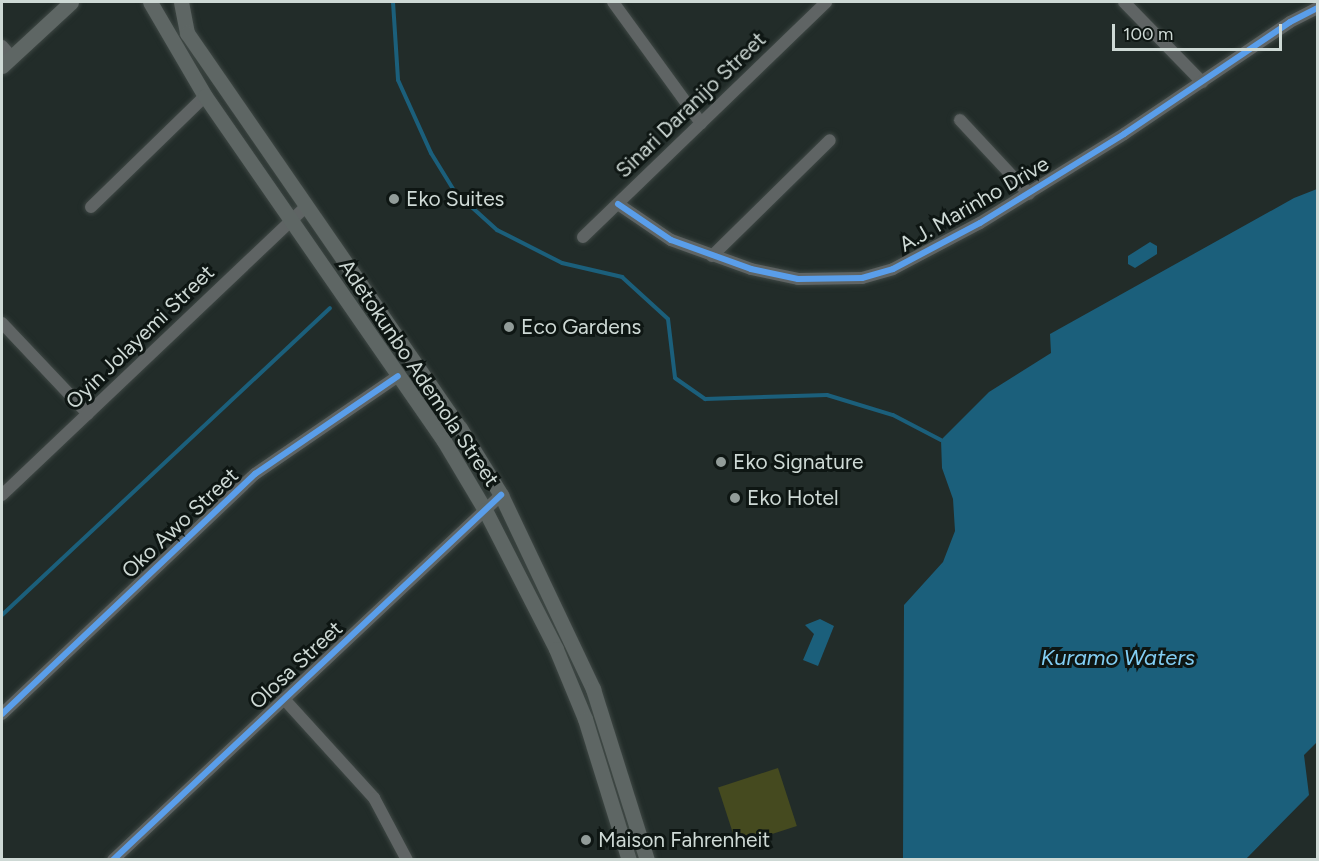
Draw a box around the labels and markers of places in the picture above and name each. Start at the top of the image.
place label: Eko Suites [406,186,504,212]
marker: Eko Suites [387,192,401,206]
place label: Eco Gardens [521,314,641,340]
marker: Eco Gardens [502,320,516,334]
place label: Eko Signature [733,449,863,475]
marker: Eko Signature [714,455,728,469]
place label: Eko Hotel [747,485,839,511]
marker: Eko Hotel [728,491,742,505]
place label: Maison Fahrenheit [598,827,770,853]
marker: Maison Fahrenheit [579,833,593,847]

